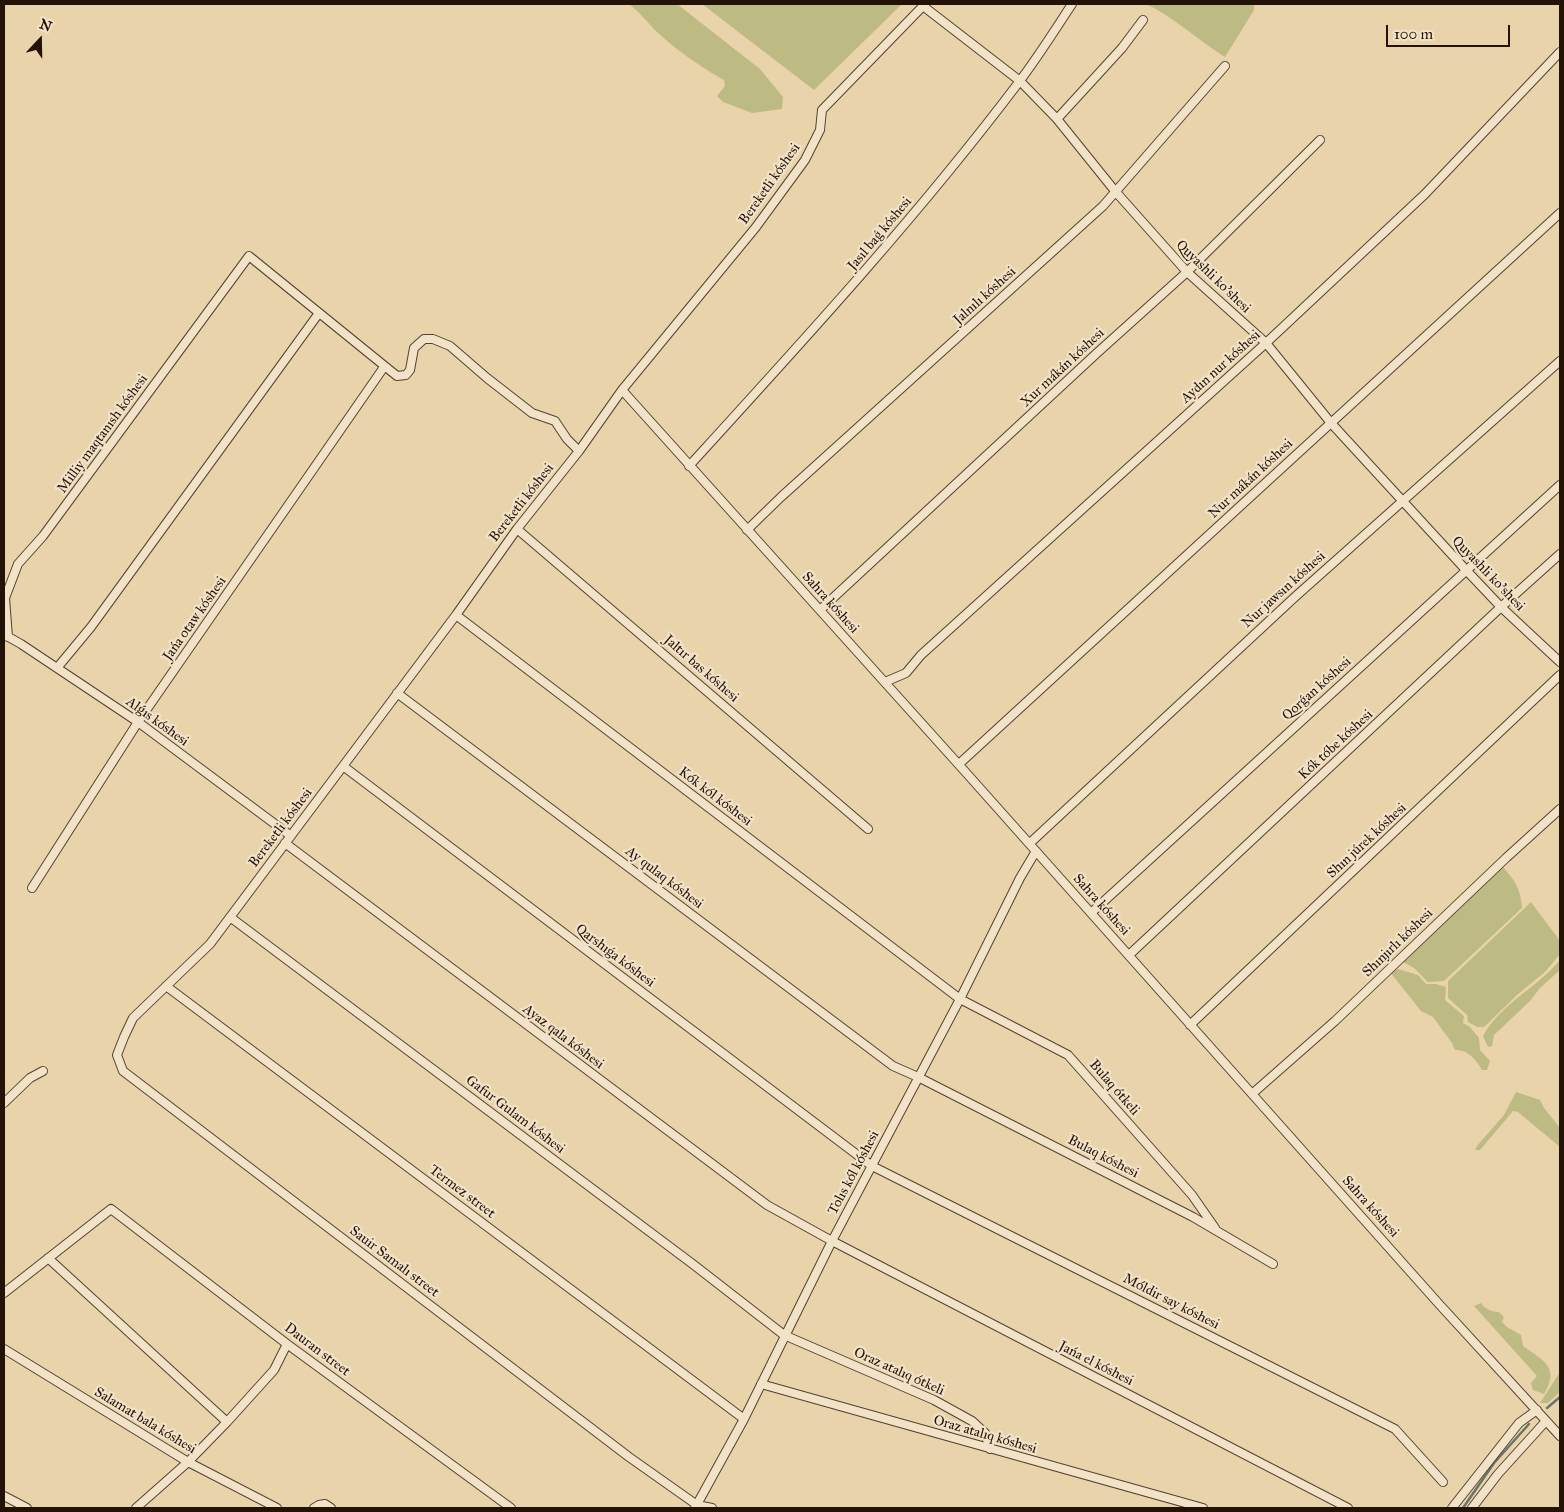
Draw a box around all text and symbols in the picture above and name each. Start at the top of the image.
north arrow [15,15,65,65]
text: N [37,15,54,36]
scale bar [1389,15,1513,47]
text: 100 m [1394,25,1433,43]
street label: Bereketli kóshesi [736,140,804,228]
street label: Jasıl baǵ kóshesi [844,194,916,274]
street label: Quyashli ko'shesi [1172,237,1254,317]
street label: Jalnılı kóshesi [950,264,1020,328]
street label: Xur mákán kóshesi [1018,325,1108,411]
street label: Aydın nur kóshesi [1178,327,1264,407]
street label: Milliy maqtanısh kóshesi [54,371,152,497]
street label: Nur mákán kóshesi [1205,436,1297,522]
street label: Bereketli kóshesi [486,460,558,546]
street label: Quyashli ko'shesi [1448,533,1528,615]
street label: Nur jawsın kóshesi [1239,548,1329,632]
street label: Sahra kóshesi [798,569,862,637]
street label: Jańa otaw kóshesi [160,574,230,664]
street label: Jaltır bas kóshesi [660,632,742,706]
street label: Qorǵan kóshesi [1279,654,1355,724]
street label: Alǵıs kóshesi [122,694,192,750]
street label: Kók tóbe kóshesi [1295,706,1377,784]
street label: Kók kól kóshesi [675,764,755,830]
street label: Bereketli kóshesi [246,785,316,871]
street label: Shın júrek kóshesi [1324,800,1410,882]
street label: Ay qulaq kóshesi [622,843,706,913]
street label: Sahra kóshesi [1069,871,1133,939]
street label: Shınjırlı kóshesi [1359,905,1437,981]
street label: Qarshıǵa kóshesi [572,921,658,991]
street label: Ayaz qala kóshesi [519,1001,607,1073]
street label: Bulaq ótkeli [1085,1057,1143,1119]
street label: Gafur Gulam kóshesi [462,1072,568,1158]
street label: Tolıs kól kóshesi [825,1128,883,1218]
street label: Bulaq kóshesi [1065,1132,1141,1182]
street label: Termez street [426,1162,498,1222]
street label: Sahra kóshesi [1338,1173,1402,1241]
street label: Sauir Samalı street [346,1223,442,1301]
street label: Móldir say kóshesi [1120,1270,1222,1334]
street label: Dauran street [281,1320,353,1380]
street label: Jańa el kóshesi [1056,1338,1136,1390]
street label: Oraz atalıq ótkeli [851,1345,947,1399]
street label: Salamat bala kóshesi [91,1384,199,1458]
street label: Oraz atalıq kóshesi [931,1412,1039,1458]

